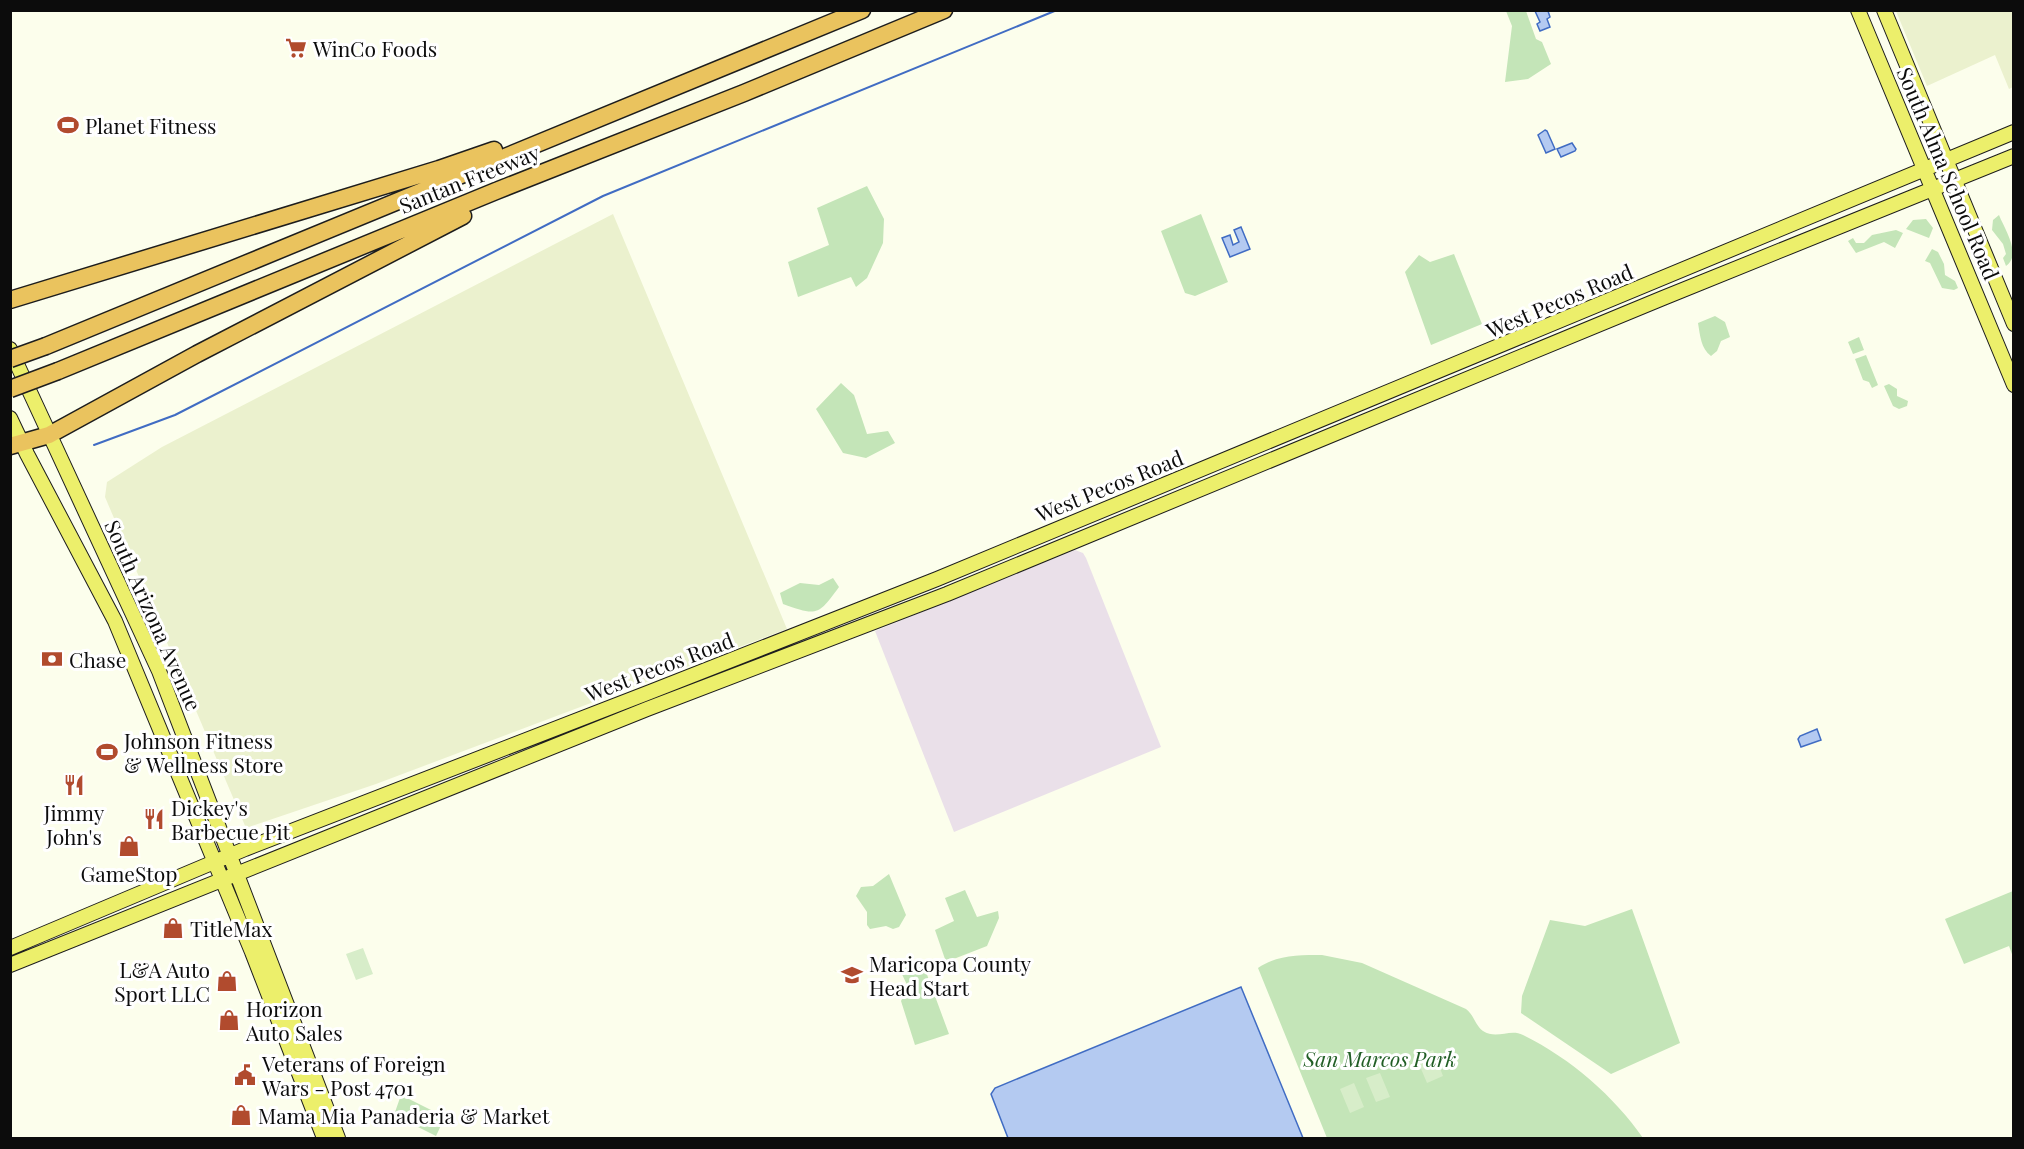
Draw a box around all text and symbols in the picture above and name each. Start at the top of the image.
place label: WinCo Foods [312,34,437,62]
supermarket icon: WinCo Foods [284,36,308,60]
street label: South Alma School Road [1891,62,2007,284]
place label: Planet Fitness [85,111,217,139]
sports icon: Planet Fitness [56,113,80,137]
street label: Santan Freeway [395,137,544,219]
street label: West Pecos Road [1481,257,1637,344]
street label: West Pecos Road [1030,443,1187,528]
street label: South Arizona Avenue [99,515,209,715]
street label: West Pecos Road [580,625,737,708]
place label: Chase [69,645,126,673]
bank icon: Chase [40,647,64,671]
place label: Johnson Fitness & Wellness Store [123,726,283,778]
sports icon: Johnson Fitness & Wellness Store [95,740,119,764]
restaurant icon: Jimmy John's [62,773,86,797]
place label: Dickey's Barbecue Pit [171,793,291,845]
place label: Jimmy John's [43,798,105,850]
restaurant icon: Dickey's Barbecue Pit [142,807,166,831]
shop icon: GameStop [117,834,141,858]
place label: GameStop [81,859,177,887]
place label: TitleMax [190,914,273,942]
shop icon: TitleMax [161,916,185,940]
place label: Maricopa County Head Start [869,949,1032,1001]
place label: L&A Auto Sport LLC [114,955,210,1007]
school or university icon: Maricopa County Head Start [840,963,864,987]
shop icon: L&A Auto Sport LLC [215,969,239,993]
place label: Horizon Auto Sales [245,994,343,1046]
shop icon: Horizon Auto Sales [217,1008,241,1032]
park label: San Marcos Park [1303,1044,1457,1072]
place label: Veterans of Foreign Wars - Post 4701 [261,1049,446,1101]
public building icon: Veterans of Foreign Wars - Post 4701 [233,1063,257,1087]
place label: Mama Mia Panaderia & Market [258,1101,550,1129]
shop icon: Mama Mia Panaderia & Market [229,1103,253,1127]

